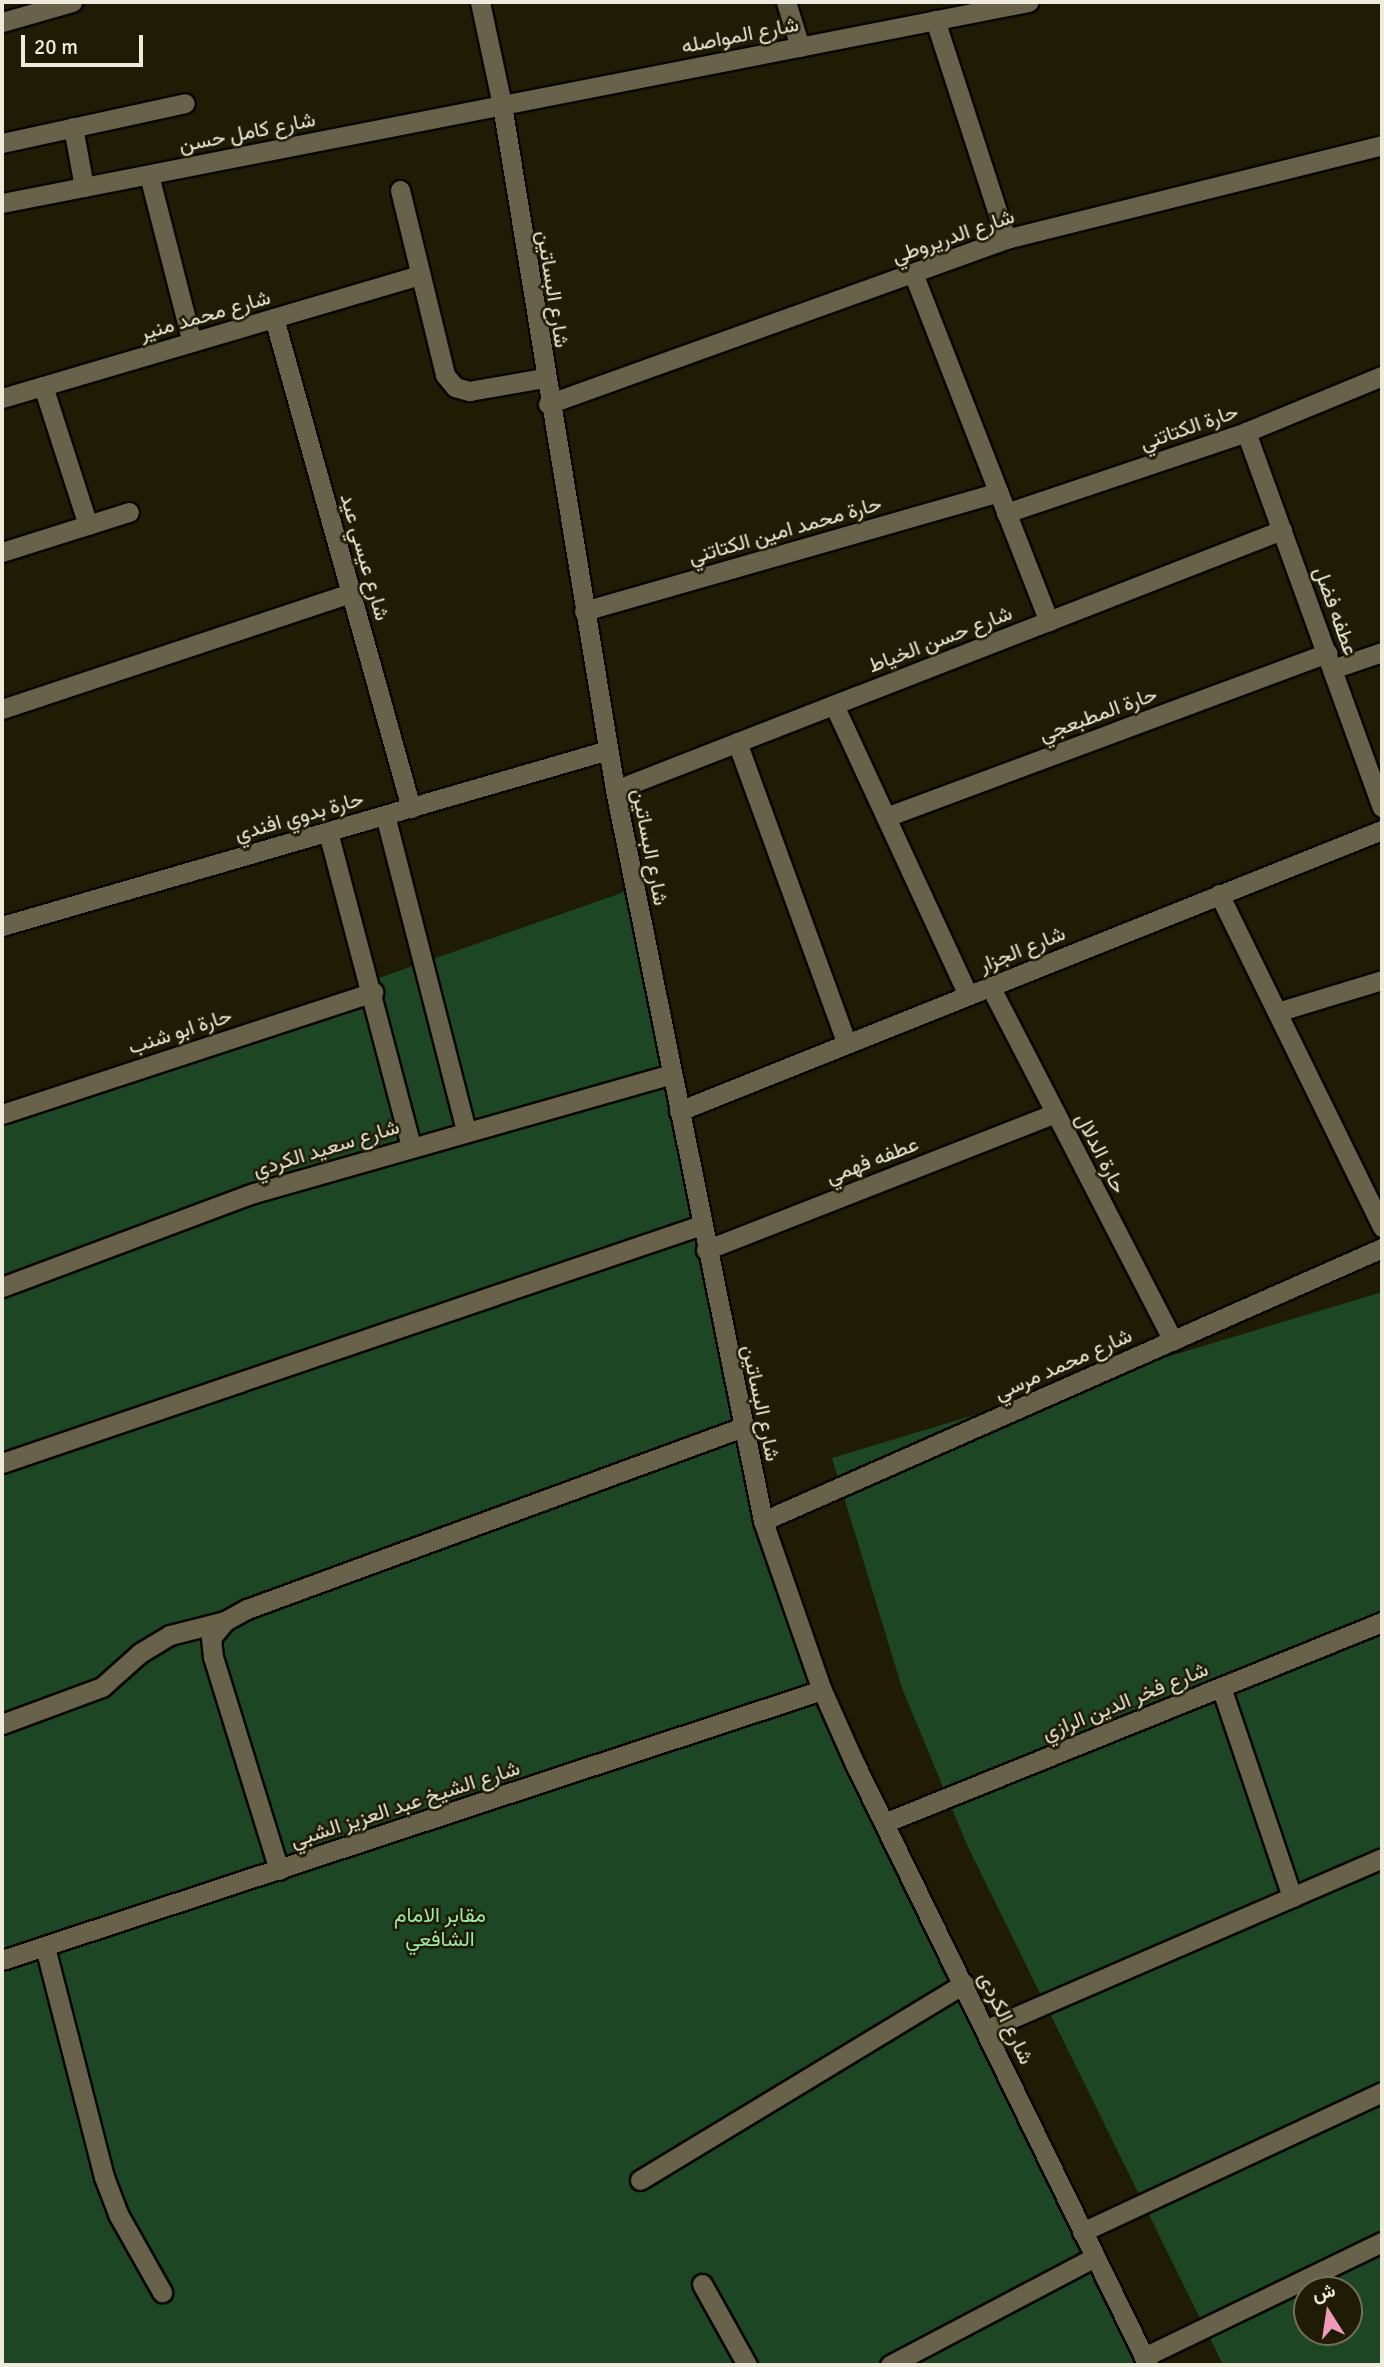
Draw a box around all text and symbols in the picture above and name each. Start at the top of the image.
street label: شارع المواصله [679,11,801,59]
scale bar [24,21,147,65]
text: 20 m [34,34,78,60]
street label: شارع كامل حسن [177,106,317,158]
street label: شارع الدريروطي [888,203,1018,269]
street label: شارع البساتين [531,229,575,349]
street label: شارع محمد منير [137,284,273,346]
street label: حارة الكتاتني [1137,398,1241,456]
street label: شارع عيسي عيد [335,490,395,624]
street label: حارة محمد امين الكتاتني [685,490,885,570]
street label: عطفه فضل [1308,563,1364,659]
street label: شارع حسن الخياط [864,600,1016,678]
street label: حارة المطبعجي [1035,681,1161,747]
street label: حارة بدوي افندي [232,786,366,846]
street label: شارع البساتين [626,787,674,907]
street label: شارع الجزار [975,920,1069,978]
street label: حارة ابو شنب [125,1002,235,1060]
street label: حارة الدلال [1070,1109,1132,1197]
street label: شارع سعيد الكردي [250,1114,402,1182]
street label: عطفه فهمي [822,1131,922,1189]
street label: شارع محمد مرسي [990,1322,1136,1406]
street label: شارع البساتين [736,1343,786,1463]
street label: شارع فخر الدين الرازي [1038,1656,1212,1746]
street label: شارع الشيخ عبد العزيز الشبي [287,1755,523,1853]
park label: مقابر الامام الشافعي [394,1902,486,1952]
street label: شارع الكردى [973,1968,1039,2068]
north arrow [1293,2276,1363,2346]
text: ش [1310,2278,1338,2307]

